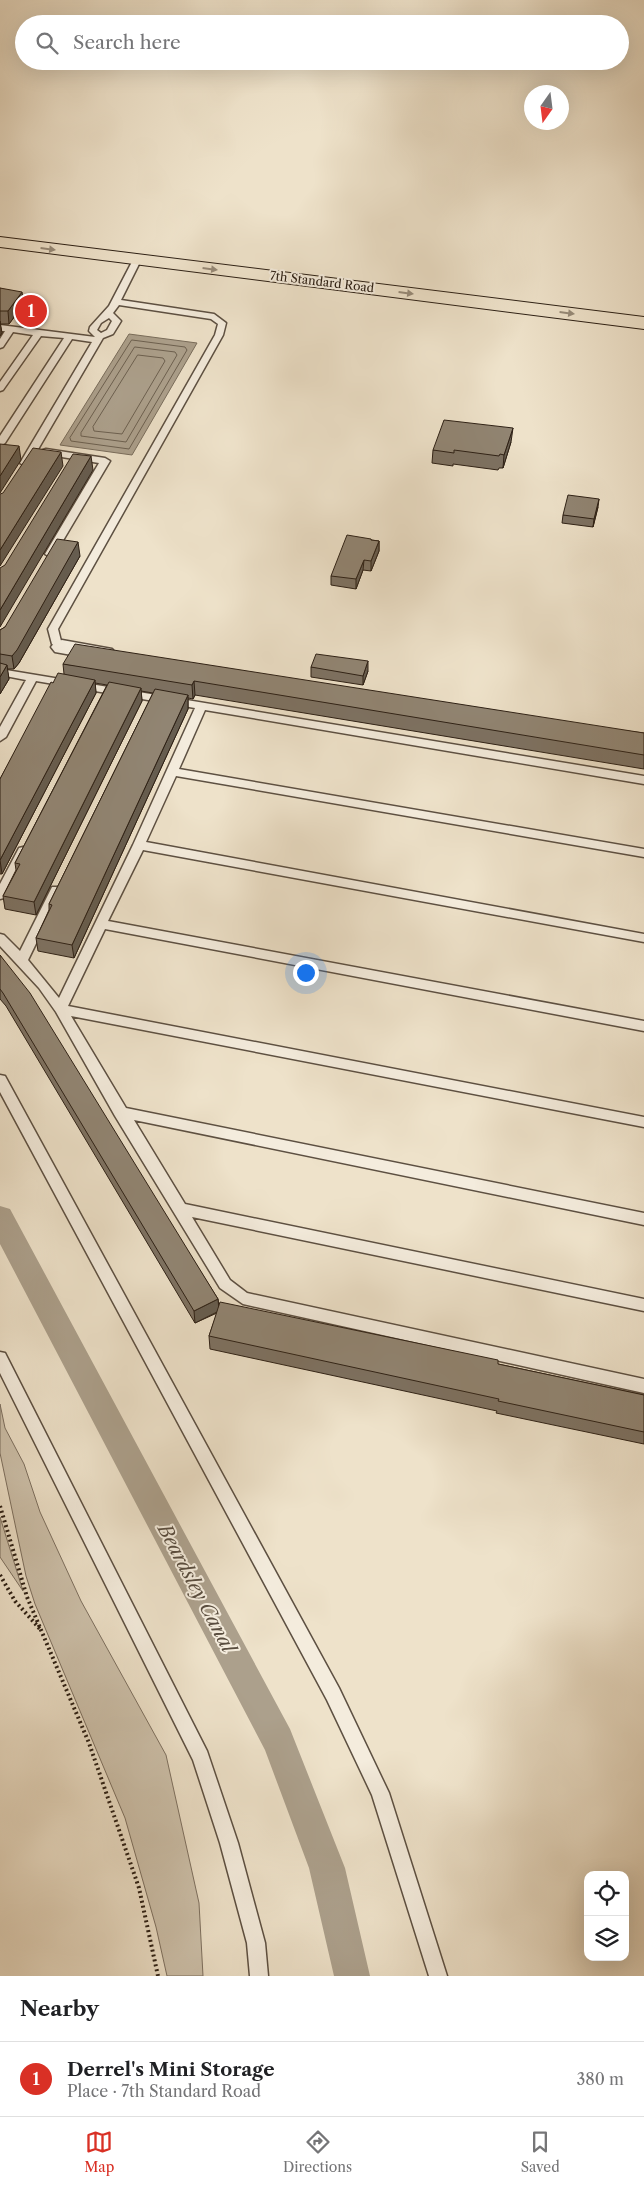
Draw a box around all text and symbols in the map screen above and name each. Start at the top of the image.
search box [15,15,629,70]
icon: search [33,29,61,57]
text: Search here [73,31,181,54]
north arrow [524,85,569,130]
one-way arrow [41,245,57,253]
one-way arrow [202,265,218,273]
street label: 7th Standard Road [269,268,376,295]
one-way arrow [398,289,414,297]
pin: 1 [15,292,47,330]
one-way arrow [559,309,575,317]
your location [293,960,319,986]
water label: Beardsley Canal [152,1518,241,1658]
map controls [584,1871,629,1961]
button: locate [584,1871,629,1916]
button: layers [584,1916,629,1961]
text: Nearby [20,1996,99,2021]
text: Derrel's Mini Storage [67,2058,275,2081]
text: 1 [32,2069,40,2089]
text: 380 m [576,2069,624,2089]
text: Place · 7th Standard Road [67,2081,261,2101]
tab: Map [84,2128,114,2176]
tab: Directions [283,2128,352,2176]
tab: Saved [521,2128,560,2176]

